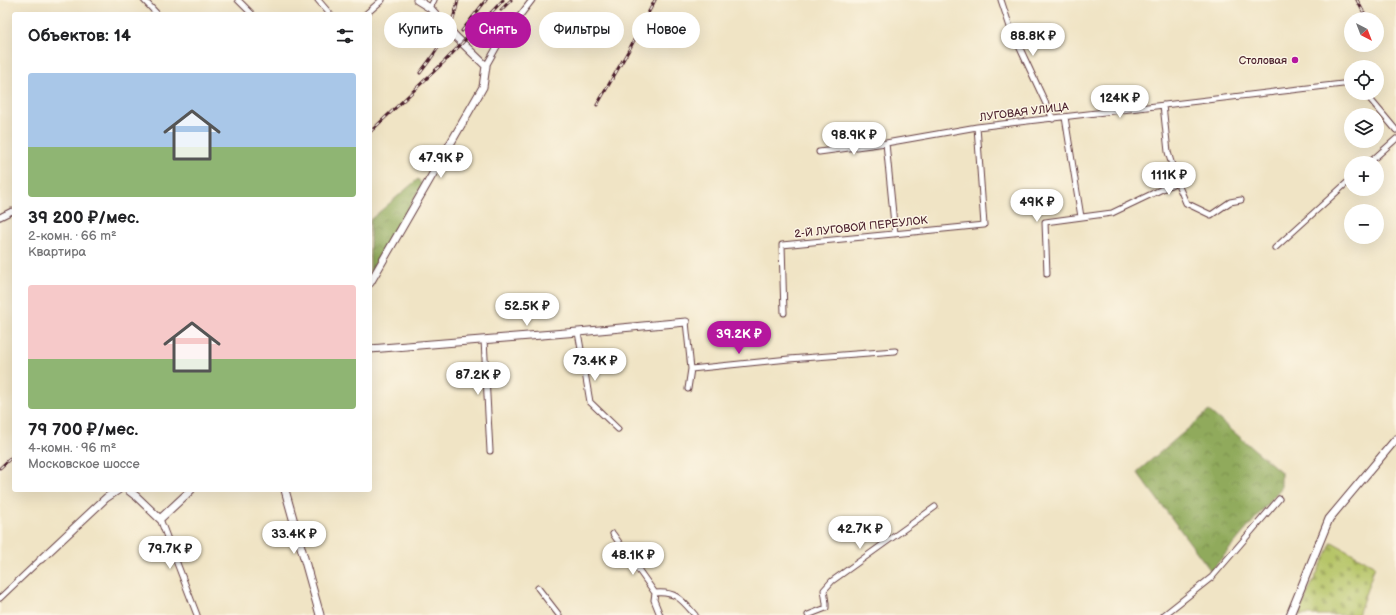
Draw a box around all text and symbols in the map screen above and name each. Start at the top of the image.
chip: Купить [384,12,457,48]
chip: Снять [465,12,531,48]
chip: Фильтры [539,12,624,48]
chip: Новое [632,12,700,48]
north arrow [1344,12,1384,52]
map controls [1344,12,1384,244]
pin: 88.8K ₽ [996,23,1070,57]
icon: filters [334,25,356,47]
text: Объектов: 14 [28,26,131,46]
text: 88.8K ₽ [1010,28,1056,44]
place label: Столовая [1239,54,1287,67]
marker: Столовая [1290,55,1300,65]
button: locate [1344,60,1384,100]
pin: 124K ₽ [1087,85,1153,119]
text: 124K ₽ [1100,90,1140,106]
icon: home [156,99,228,171]
street label: ЛУГОВАЯ УЛИЦА [978,100,1069,124]
button: layers [1344,108,1384,148]
pin: 98.9K ₽ [817,122,891,156]
text: 98.9K ₽ [831,127,877,143]
pin: 47.9K ₽ [404,145,478,179]
text: 47.9K ₽ [418,150,464,166]
button: + [1344,156,1384,196]
pin: 111K ₽ [1136,162,1202,196]
text: 111K ₽ [1151,167,1187,183]
pin: 49K ₽ [1009,189,1065,223]
text: 49K ₽ [1019,194,1055,210]
button: − [1344,204,1384,244]
text: 39 200 ₽/мес. [28,208,139,228]
street label: 2-Й ЛУГОВОЙ ПЕРЕУЛОК [794,213,929,240]
text: 2-комн. · 66 m² [28,228,117,244]
text: Квартира [28,244,86,260]
pin: 52.5K ₽ [490,293,564,327]
text: 52.5K ₽ [504,298,550,314]
icon: home [156,311,228,383]
pin: 39.2K ₽ [702,321,776,355]
text: 39.2K ₽ [716,326,762,342]
pin: 73.4K ₽ [558,348,632,382]
text: 73.4K ₽ [572,353,618,369]
pin: 87.2K ₽ [441,362,515,396]
text: 87.2K ₽ [455,367,501,383]
text: 79 700 ₽/мес. [28,420,138,440]
text: 4-комн. · 96 m² [28,440,116,456]
text: Московское шоссе [28,456,140,472]
pin: 42.7K ₽ [823,516,897,550]
pin: 33.4K ₽ [257,521,331,555]
text: 42.7K ₽ [837,521,883,537]
text: 33.4K ₽ [271,526,317,542]
pin: 79.7K ₽ [133,536,207,570]
text: 79.7K ₽ [148,541,192,557]
pin: 48.1K ₽ [596,542,670,576]
text: 48.1K ₽ [611,547,655,563]

